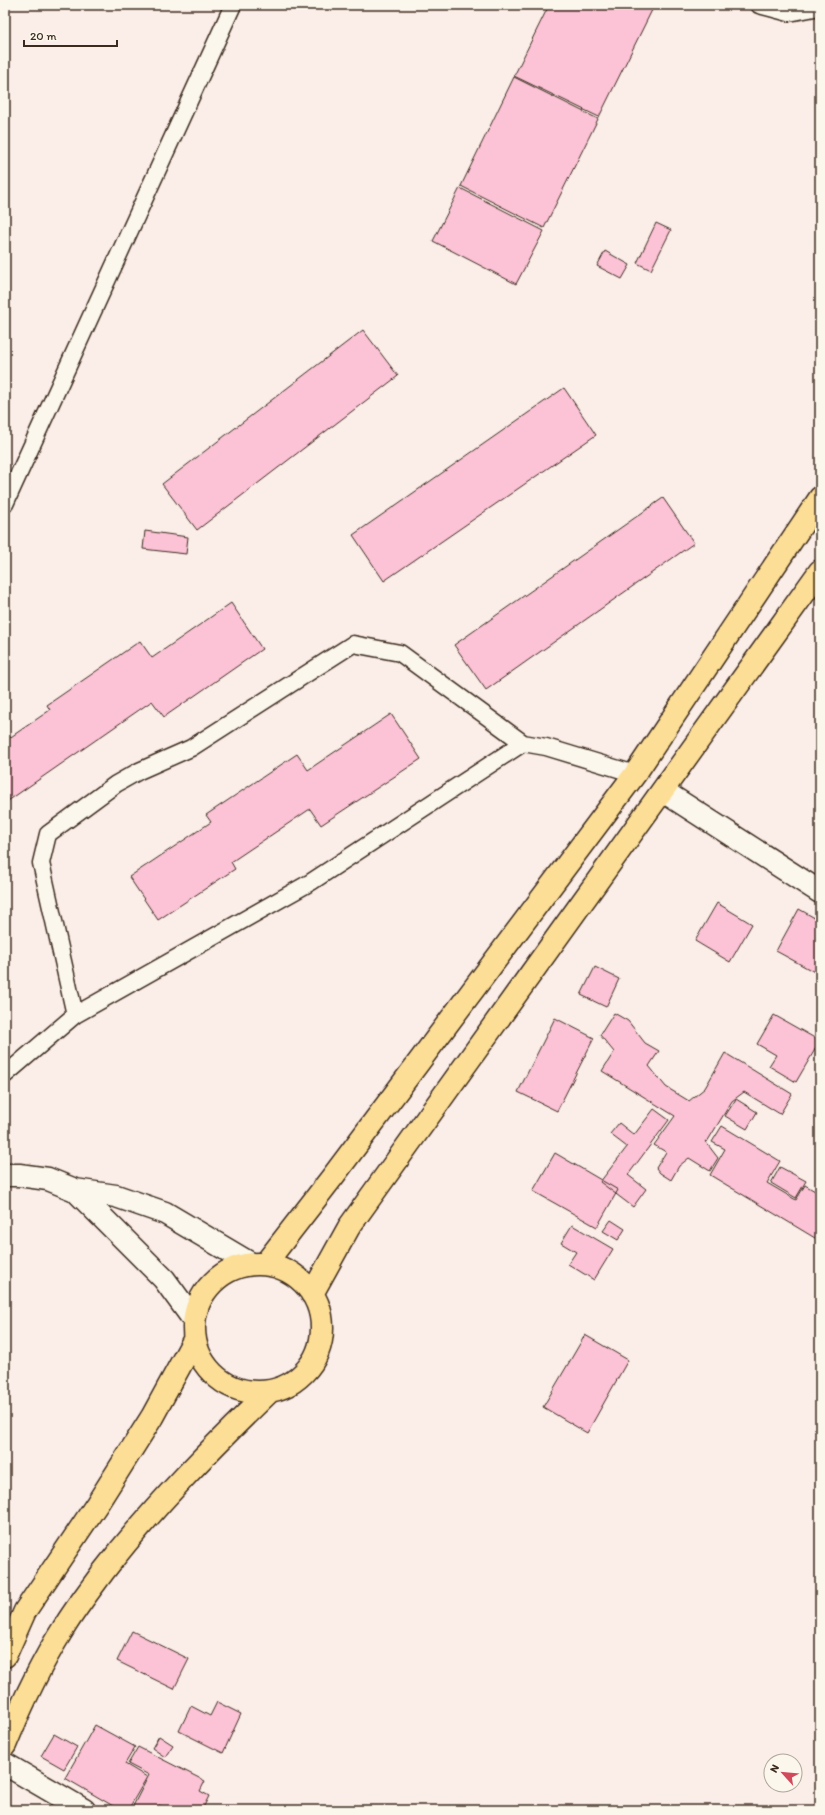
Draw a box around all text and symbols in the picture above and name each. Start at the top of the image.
scale bar [24,22,117,48]
text: 20 m [30,29,57,43]
north arrow [763,1753,803,1793]
text: N [767,1762,782,1775]

